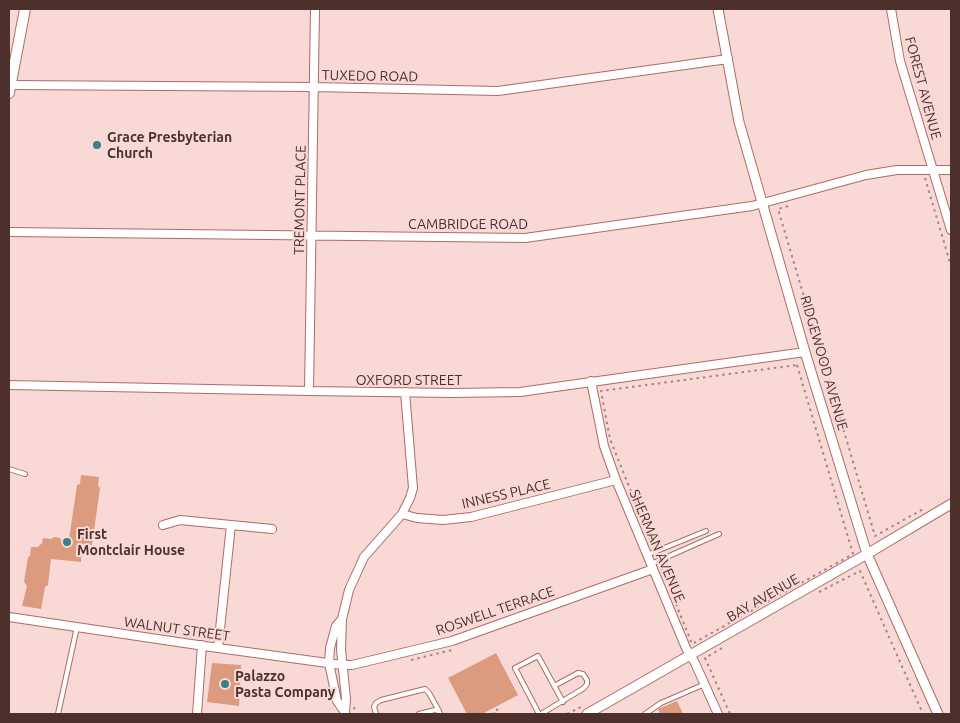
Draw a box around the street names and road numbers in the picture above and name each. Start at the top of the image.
street label: FOREST AVENUE [901,35,945,141]
street label: TUXEDO ROAD [322,67,418,85]
street label: TREMONT PLACE [291,145,309,255]
street label: CAMBRIDGE ROAD [408,216,528,232]
street label: RIDGEWOOD AVENUE [797,294,851,432]
street label: OXFORD STREET [356,372,462,388]
street label: INNESS PLACE [460,476,552,512]
street label: SHERMAN AVENUE [626,487,688,605]
street label: BAY AVENUE [724,571,802,625]
street label: ROSWELL TERRACE [434,583,556,639]
street label: WALNUT STREET [123,613,231,645]

